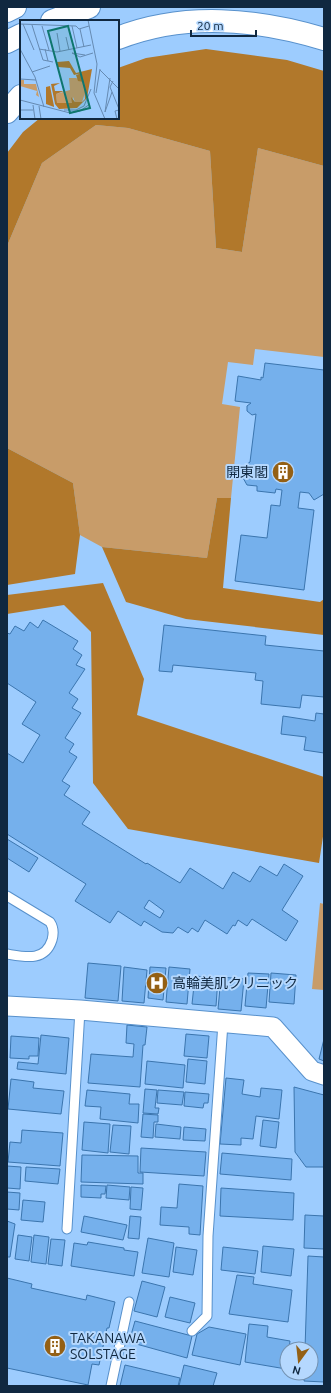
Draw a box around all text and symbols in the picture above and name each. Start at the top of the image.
scale bar [191,12,256,38]
text: 20 m [197,19,224,32]
inset map [20,20,119,119]
building icon: 開東閣 [270,459,296,485]
place label: 開東閣 [226,464,268,480]
hospital icon: 高輪美肌クリニック [144,970,170,996]
place label: 高輪美肌クリニック [172,975,298,991]
place label: TAKANAWA SOLSTAGE [70,1330,145,1362]
building icon: TAKANAWA SOLSTAGE [42,1333,68,1359]
north arrow [279,1341,319,1381]
text: N [291,1364,302,1378]

